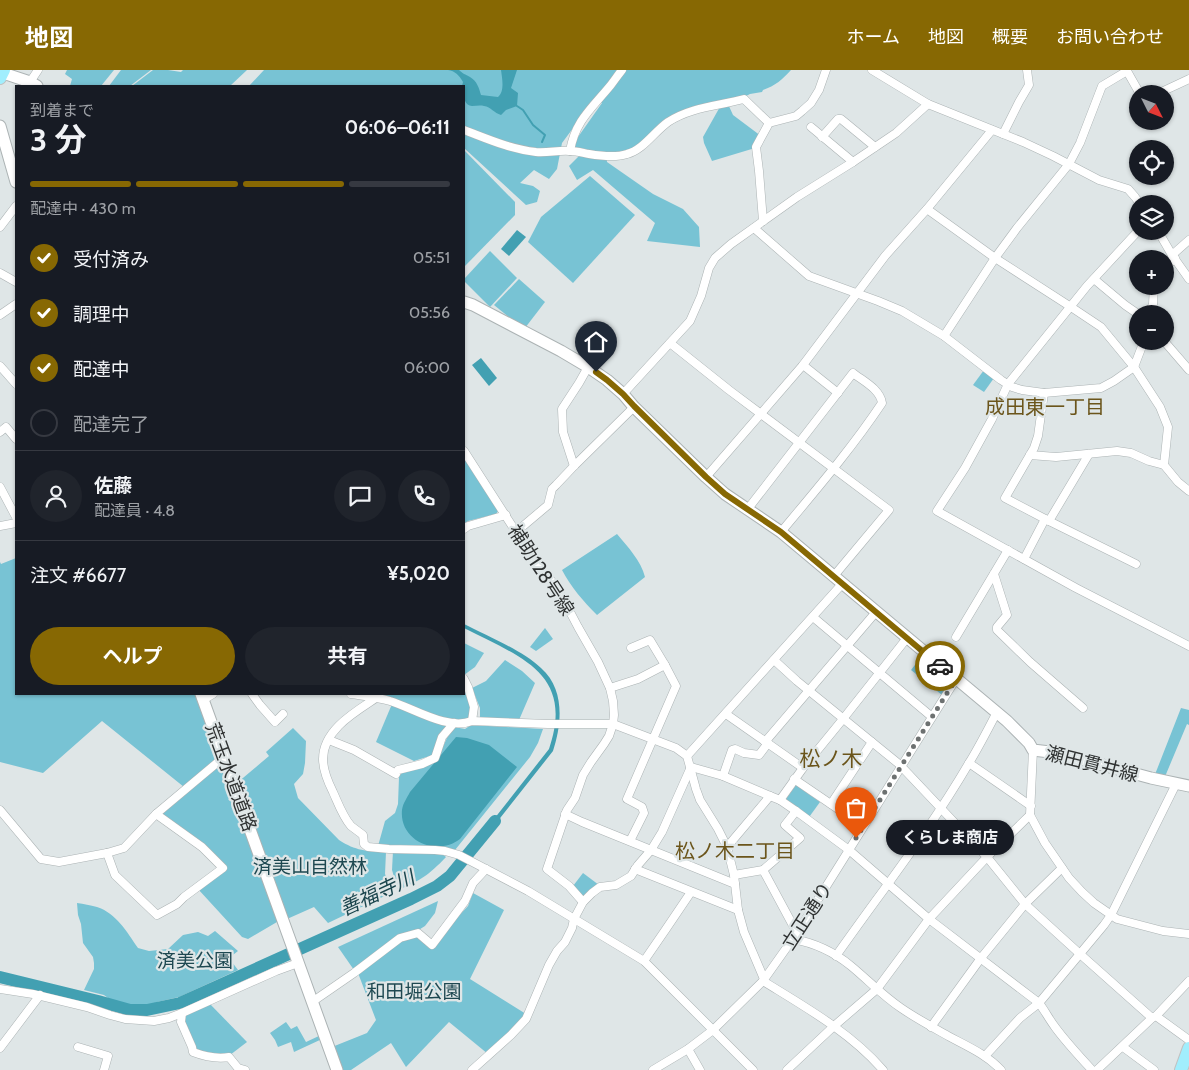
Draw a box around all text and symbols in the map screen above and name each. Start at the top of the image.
text: 地図 [25,23,73,52]
text: ホーム [847,26,900,48]
text: 地図 [928,26,964,48]
text: 概要 [992,26,1028,48]
text: お問い合わせ [1056,26,1164,48]
north arrow [1129,85,1174,130]
map controls [1129,85,1174,350]
text: 到着まで [30,101,94,120]
text: 06:06–06:11 [345,116,450,139]
text: 3 分 [30,120,86,159]
button: locate [1129,140,1174,185]
button: layers [1129,195,1174,240]
text: 配達中 · 430 m [30,199,136,218]
icon: check [30,244,58,272]
text: 受付済み [73,248,149,271]
text: 05:51 [413,248,450,267]
button: + [1129,250,1174,295]
icon: check [30,299,58,327]
text: 調理中 [73,303,130,326]
text: 05:56 [409,303,450,322]
button: − [1129,305,1174,350]
pin [575,321,617,372]
icon: home [582,328,610,356]
icon: check [30,354,58,382]
text: 配達中 [73,358,130,381]
text: 06:00 [404,358,450,377]
district label: 成田東一丁目 [985,395,1105,419]
text: 配達完了 [73,413,149,436]
button: person [30,470,82,522]
button: chat [334,470,386,522]
button: phone [398,470,450,522]
text: 佐藤 [94,474,132,497]
text: 配達員 · 4.8 [94,501,175,520]
street label: 補助128号線 [503,520,579,620]
text: ¥5,020 [387,562,450,585]
text: 注文 #6677 [30,564,126,587]
button: ヘルプ [30,627,235,685]
button: 共有 [245,627,450,685]
courier [915,641,965,691]
icon: car [926,652,954,680]
street label: 荒玉水道道路 [201,719,261,835]
street label: 瀬田貫井線 [1043,741,1141,787]
district label: 松ノ木 [800,746,863,771]
pin [835,787,877,838]
icon: bag [842,794,870,822]
callout: くらしま商店 [886,820,1014,856]
text: くらしま商店 [902,828,998,847]
district label: 松ノ木二丁目 [675,839,795,863]
park label: 済美山自然林 [253,855,367,878]
water label: 善福寺川 [336,864,420,921]
street label: 立正通り [777,878,837,954]
park label: 済美公園 [157,949,233,972]
park label: 和田堀公園 [366,980,462,1003]

